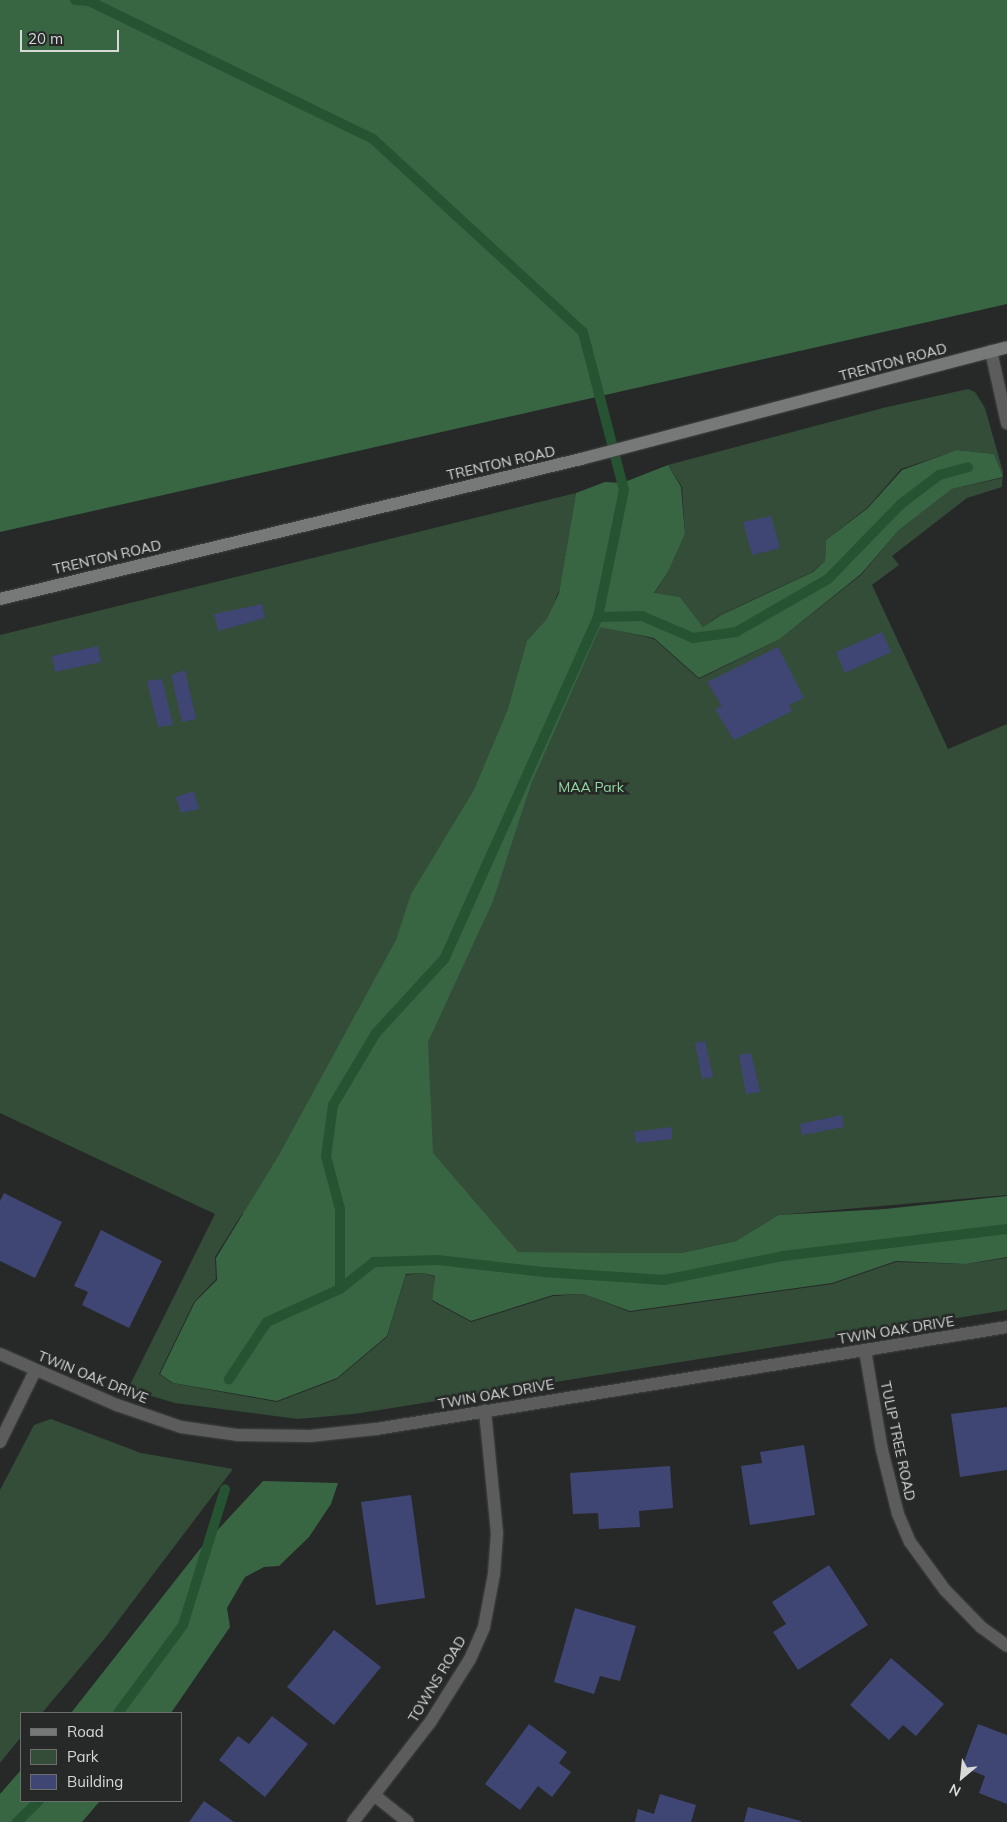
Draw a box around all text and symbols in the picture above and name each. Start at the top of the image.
scale bar [22,20,121,52]
text: 20 m [28,29,63,48]
street label: TRENTON ROAD [837,340,949,384]
street label: TRENTON ROAD [445,442,557,484]
street label: TRENTON ROAD [51,536,163,578]
park label: MAA Park [558,779,624,795]
street label: TWIN OAK DRIVE [837,1313,955,1347]
street label: TWIN OAK DRIVE [36,1347,150,1407]
street label: TWIN OAK DRIVE [437,1376,555,1412]
street label: TULIP TREE ROAD [877,1380,919,1502]
street label: TOWNS ROAD [405,1633,469,1725]
legend [20,1712,182,1802]
text: Road [67,1722,104,1741]
text: Park [67,1747,99,1766]
north arrow [937,1752,987,1802]
text: Building [67,1772,123,1791]
text: N [946,1780,964,1801]

